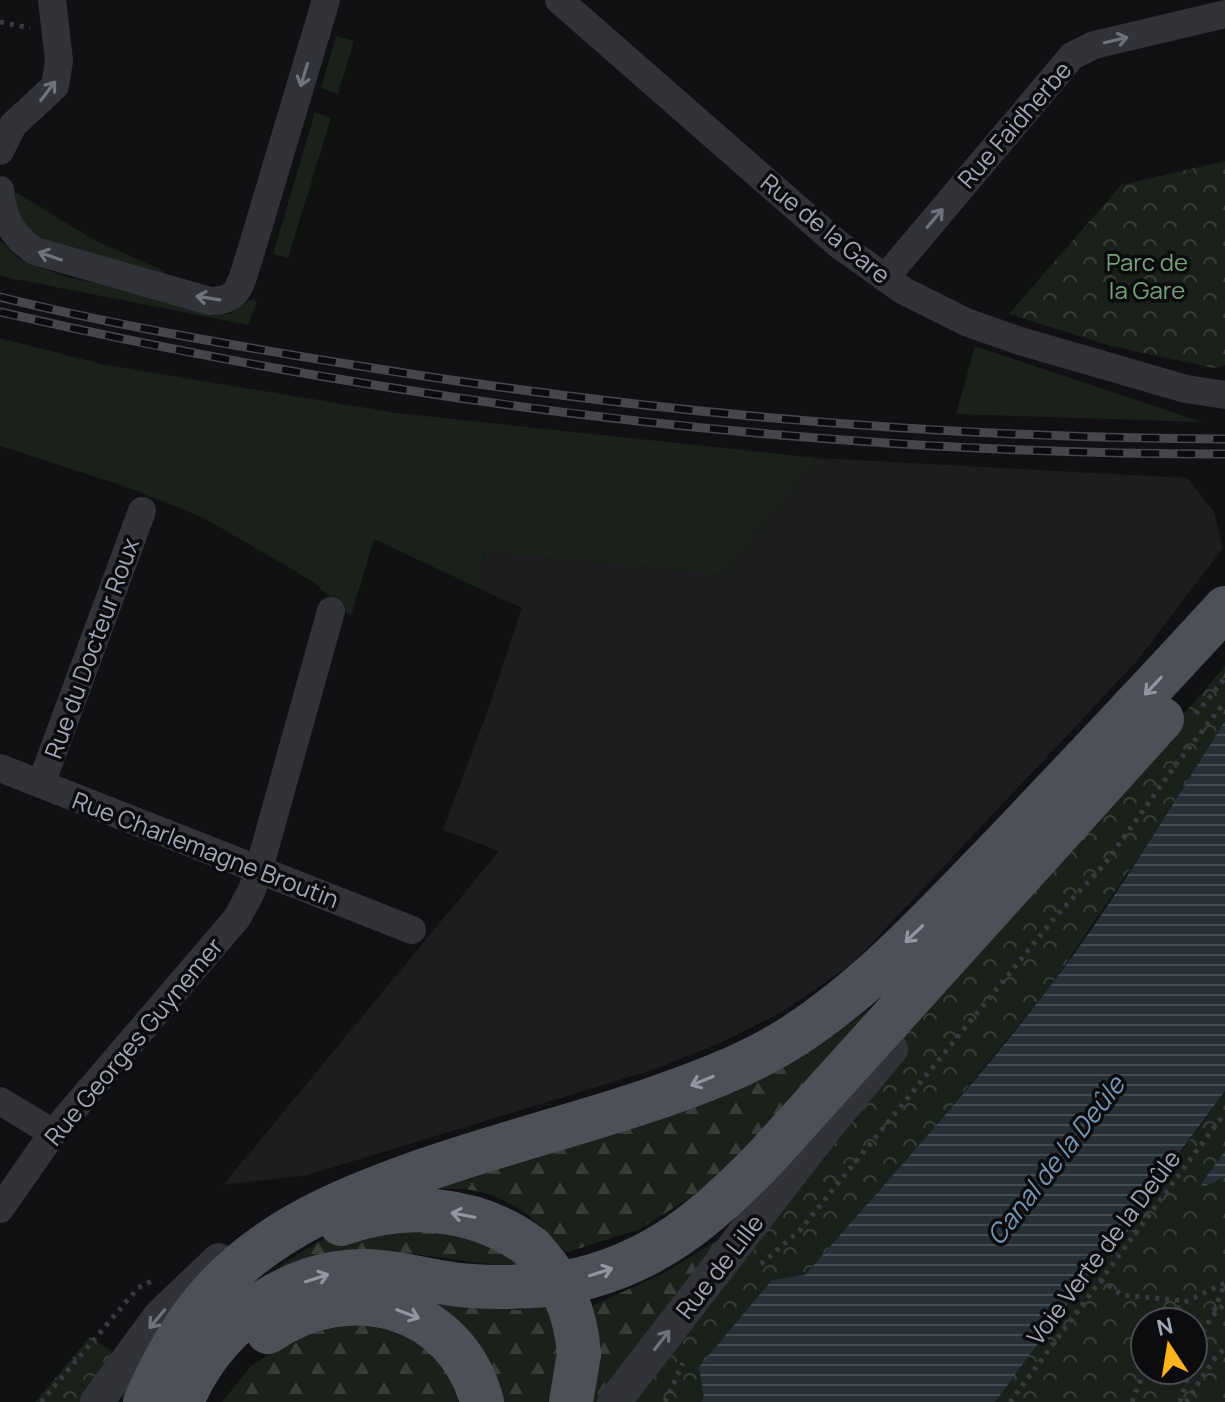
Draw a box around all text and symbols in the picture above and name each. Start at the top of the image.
one-way arrow [1103,32,1129,47]
street label: Rue Faidherbe [950,53,1078,195]
one-way arrow [295,62,310,87]
one-way arrow [40,81,57,102]
street label: Rue de la Gare [754,166,898,290]
one-way arrow [926,208,944,229]
park label: Parc de la Gare [1106,245,1188,306]
one-way arrow [37,247,62,262]
one-way arrow [195,290,221,305]
street label: Rue du Docteur Roux [36,533,146,763]
one-way arrow [1145,676,1163,696]
street label: Rue Charlemagne Broutin [68,783,344,915]
one-way arrow [905,924,924,943]
street label: Rue Georges Guynemer [36,930,230,1152]
water label: Canal de la Deûle [978,1067,1133,1252]
one-way arrow [690,1075,715,1089]
street label: Voie Verte de la Deûle [1019,1143,1187,1351]
one-way arrow [450,1207,476,1222]
street label: Rue de Lille [668,1207,770,1325]
one-way arrow [588,1264,614,1279]
one-way arrow [304,1270,329,1284]
north arrow [1129,1306,1209,1386]
one-way arrow [395,1308,420,1322]
one-way arrow [148,1309,166,1329]
text: N [1154,1310,1176,1343]
one-way arrow [653,1330,670,1351]

